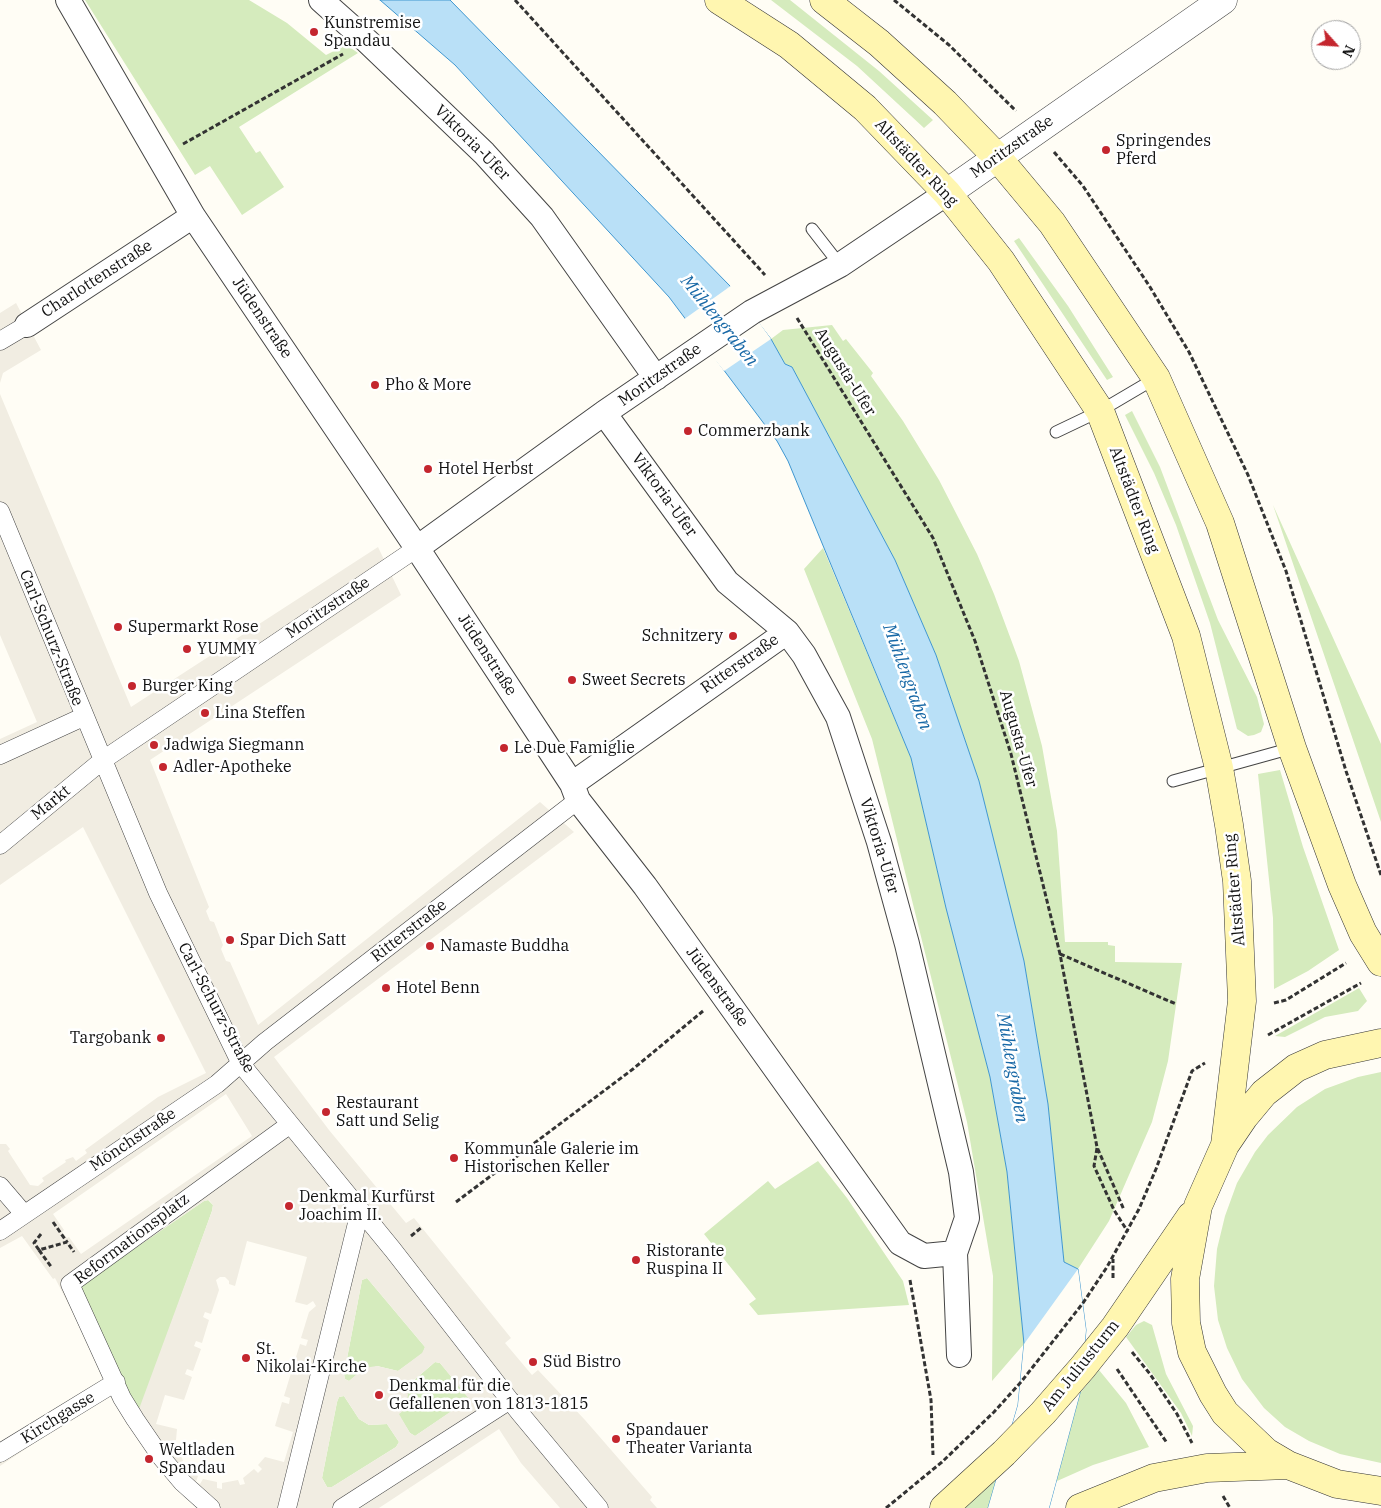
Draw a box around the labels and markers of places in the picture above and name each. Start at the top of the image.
place label: Kunstremise Spandau [324,13,421,51]
marker: Kunstremise Spandau [308,26,320,38]
place label: Springendes Pferd [1116,131,1211,169]
marker: Springendes Pferd [1100,144,1112,156]
place label: Pho & More [385,375,471,395]
marker: Pho & More [369,379,381,391]
place label: Commerzbank [698,421,810,441]
marker: Commerzbank [682,425,694,437]
place label: Hotel Herbst [438,459,534,479]
marker: Hotel Herbst [422,463,434,475]
place label: Supermarkt Rose [128,617,258,637]
marker: Supermarkt Rose [112,621,124,633]
place label: Schnitzery [642,626,723,646]
marker: Schnitzery [727,630,739,642]
place label: YUMMY [197,639,257,659]
marker: YUMMY [181,643,193,655]
place label: Sweet Secrets [582,670,686,690]
marker: Sweet Secrets [566,674,578,686]
place label: Burger King [142,676,233,696]
marker: Burger King [126,680,138,692]
place label: Lina Steffen [215,703,305,723]
marker: Lina Steffen [199,707,211,719]
place label: Jadwiga Siegmann [164,735,304,755]
place label: Le Due Famiglie [514,738,635,758]
marker: Jadwiga Siegmann [148,739,160,751]
marker: Le Due Famiglie [498,742,510,754]
place label: Adler-Apotheke [173,757,292,777]
marker: Adler-Apotheke [157,761,169,773]
place label: Spar Dich Satt [240,930,346,950]
marker: Spar Dich Satt [224,934,236,946]
place label: Namaste Buddha [440,936,569,956]
marker: Namaste Buddha [424,940,436,952]
place label: Hotel Benn [396,978,480,998]
marker: Hotel Benn [380,982,392,994]
place label: Targobank [70,1028,151,1048]
marker: Targobank [155,1032,167,1044]
place label: Restaurant Satt und Selig [336,1093,439,1131]
marker: Restaurant Satt und Selig [320,1106,332,1118]
place label: Kommunale Galerie im Historischen Keller [464,1139,639,1177]
marker: Kommunale Galerie im Historischen Keller [448,1152,460,1164]
place label: Denkmal Kurfürst Joachim II. [299,1187,435,1225]
marker: Denkmal Kurfürst Joachim II. [283,1200,295,1212]
place label: Ristorante Ruspina II [646,1241,724,1279]
marker: Ristorante Ruspina II [630,1254,642,1266]
place label: St. Nikolai-Kirche [256,1339,367,1377]
marker: St. Nikolai-Kirche [240,1352,252,1364]
place label: Süd Bistro [543,1352,621,1372]
marker: Süd Bistro [527,1356,539,1368]
place label: Denkmal für die Gefallenen von 1813-1815 [389,1376,589,1414]
marker: Denkmal für die Gefallenen von 1813-1815 [373,1389,385,1401]
place label: Spandauer Theater Varianta [626,1420,753,1458]
marker: Spandauer Theater Varianta [610,1433,622,1445]
place label: Weltladen Spandau [159,1440,235,1478]
marker: Weltladen Spandau [143,1453,155,1465]

